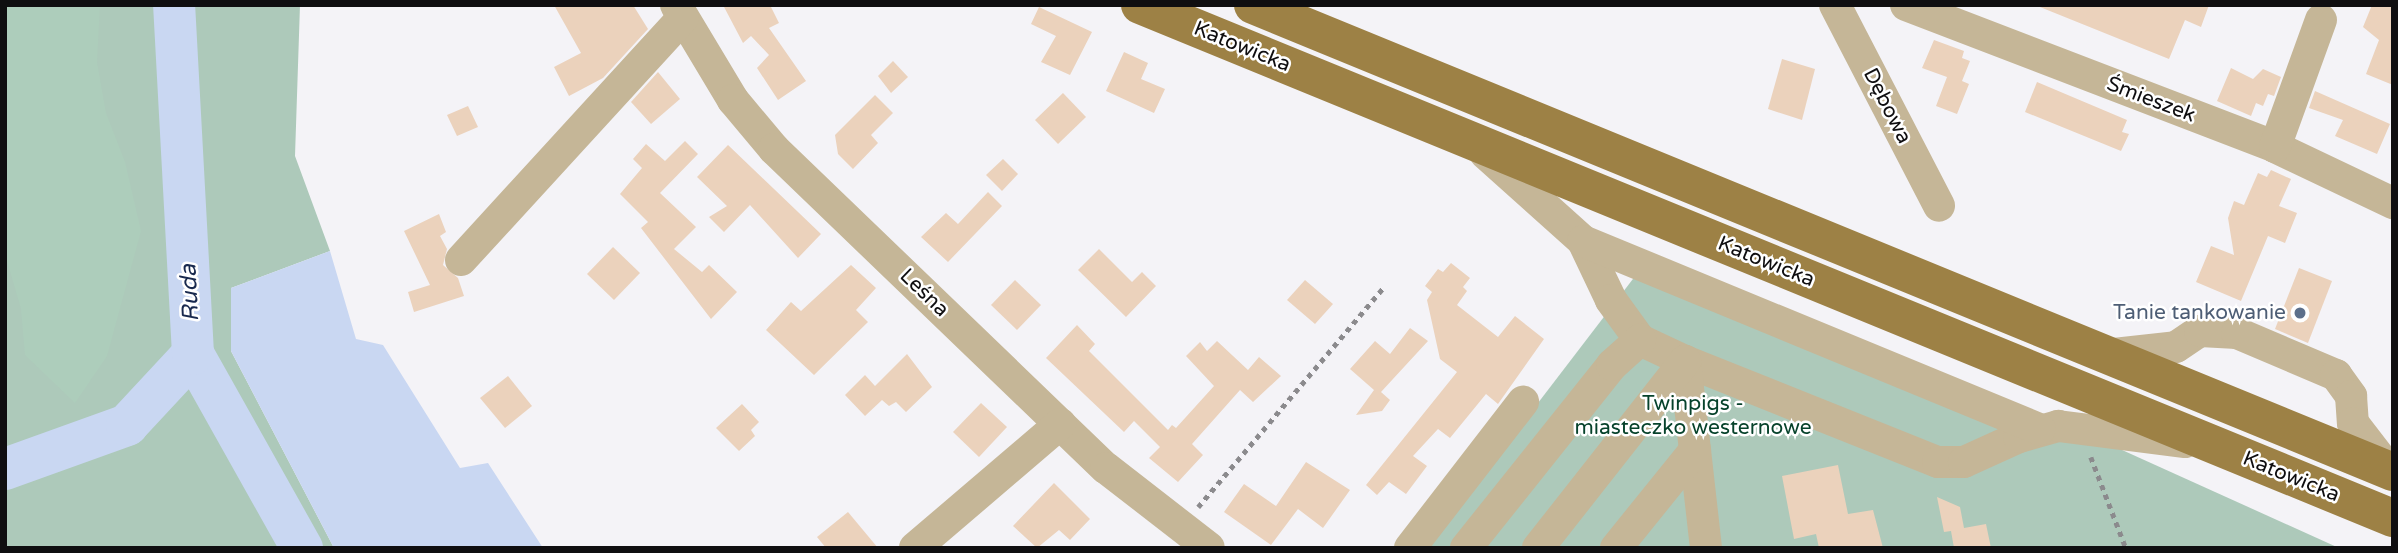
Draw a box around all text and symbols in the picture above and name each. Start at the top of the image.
street label: Katowicka [1190,16,1294,78]
street label: Dębowa [1857,64,1917,148]
street label: Śmieszek [2103,72,2199,128]
street label: Katowicka [1714,231,1818,293]
water label: Ruda [175,263,205,323]
street label: Leśna [894,264,954,322]
place label: Tanie tankowanie [2113,300,2286,326]
marker: Tanie tankowanie [2292,305,2308,321]
park label: Twinpigs - miasteczko westernowe [1574,391,1812,441]
street label: Katowicka [2239,446,2343,508]

